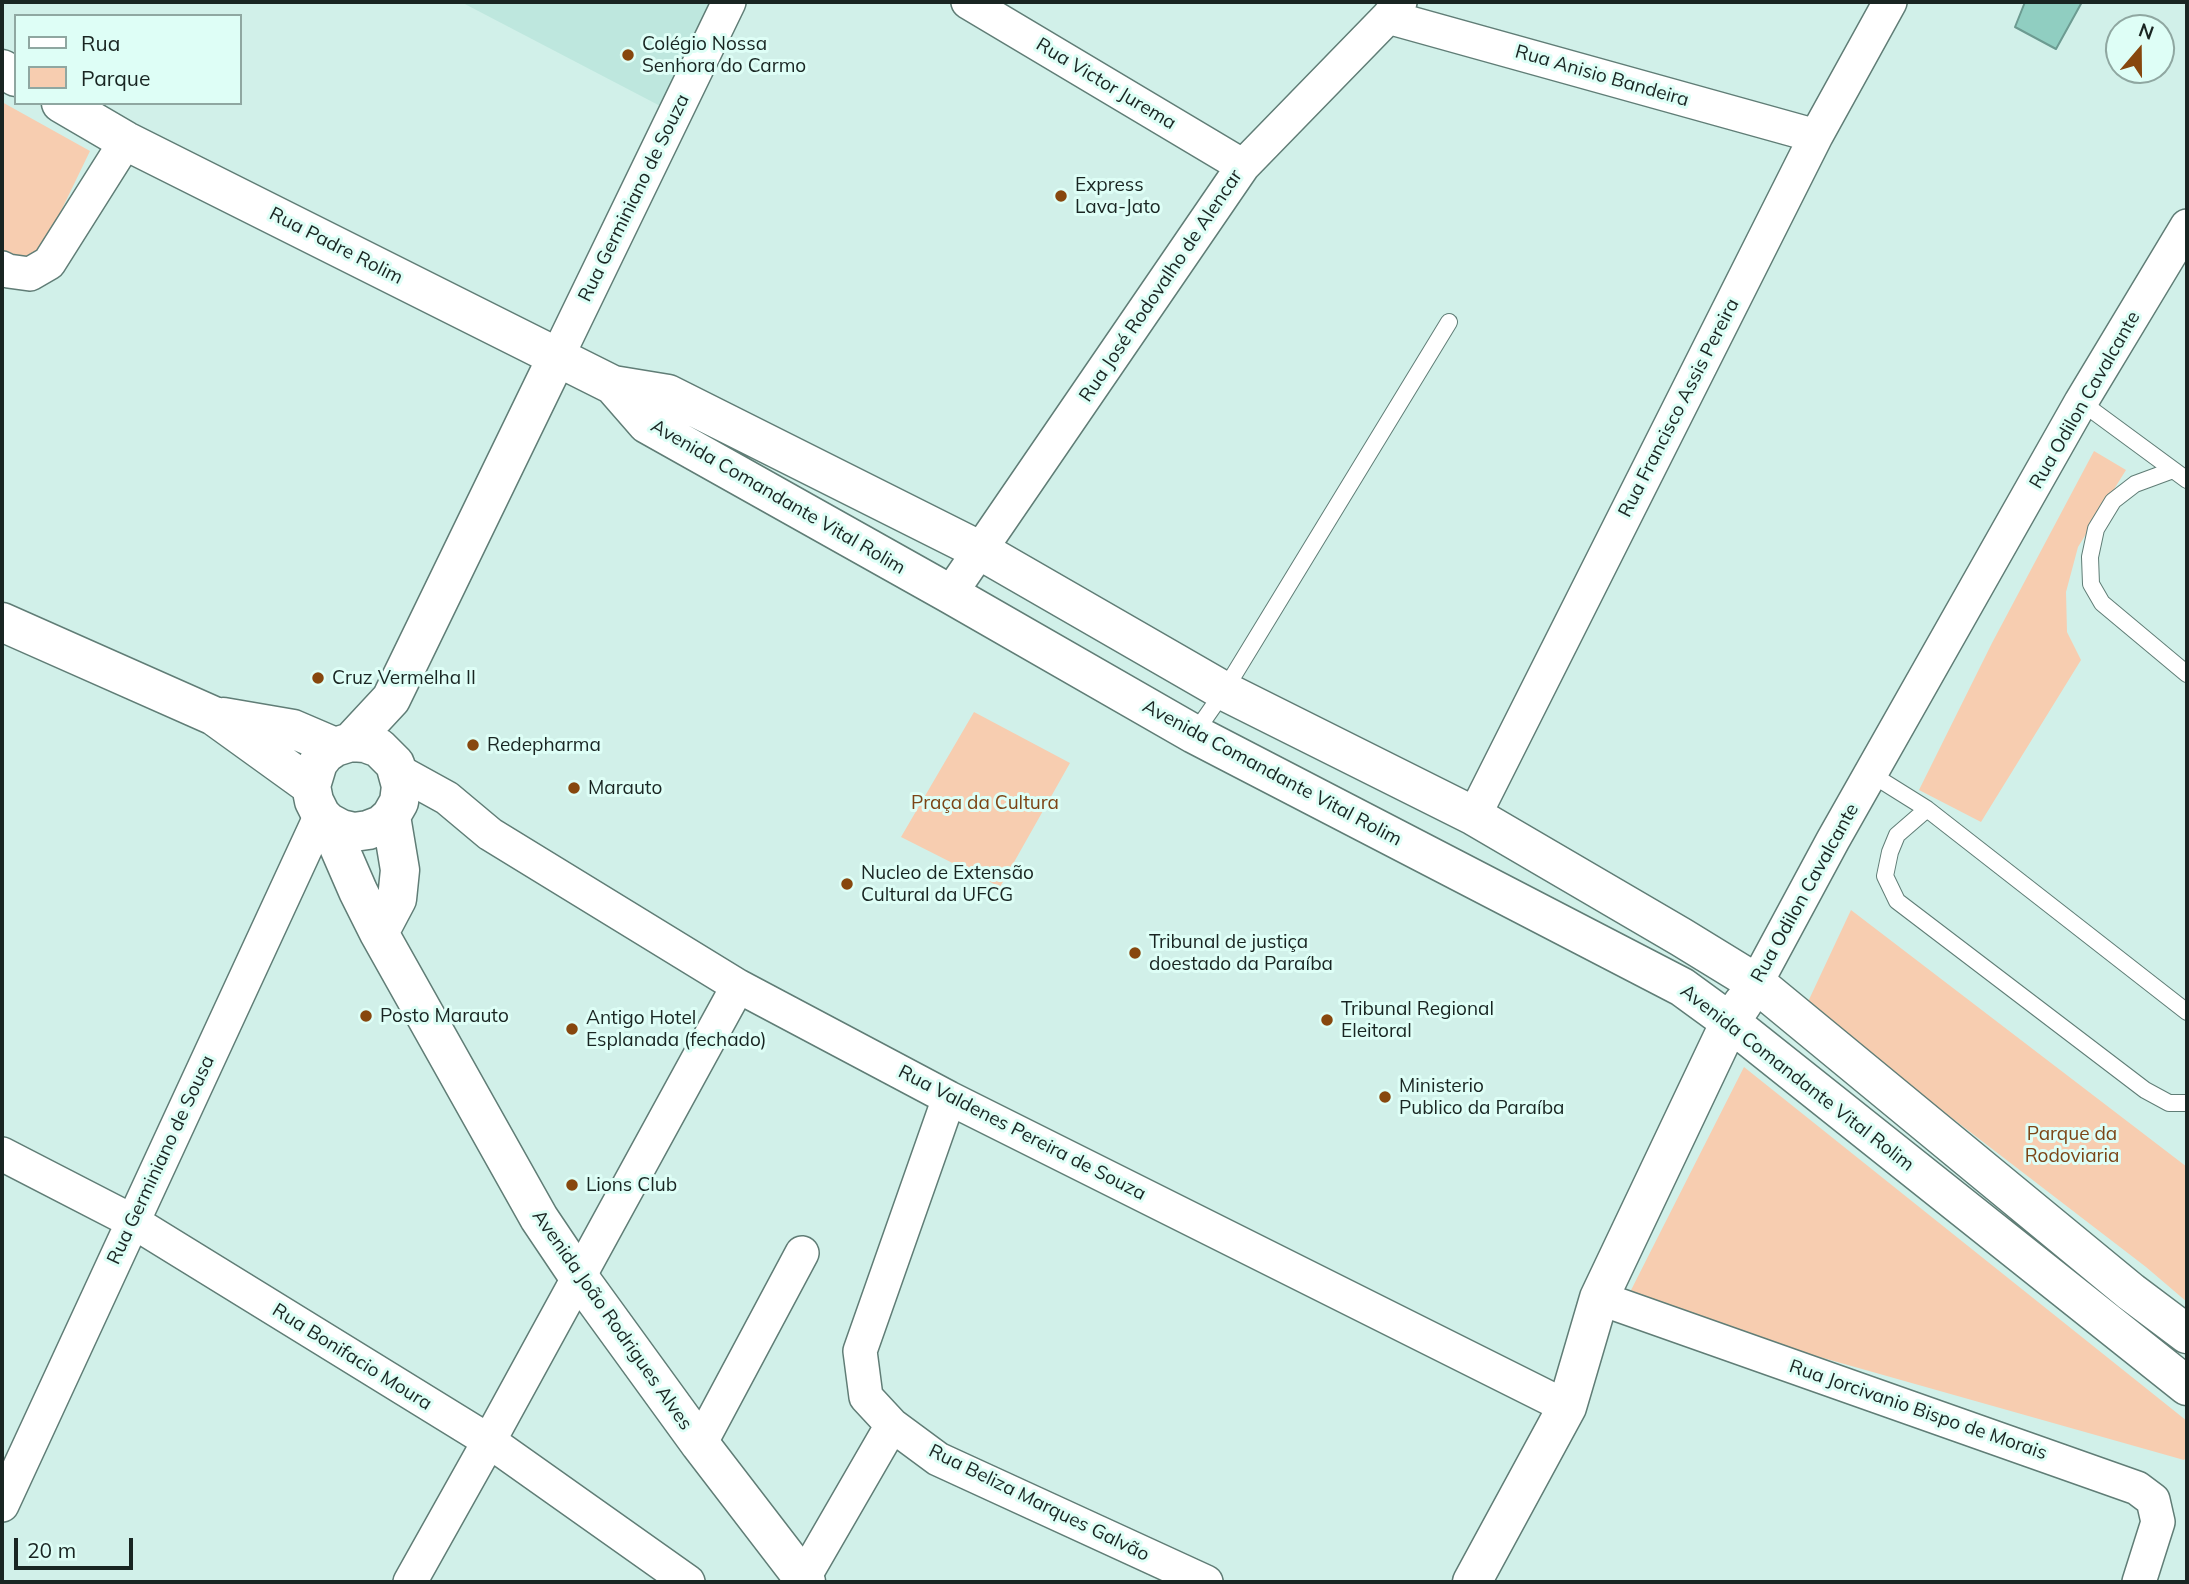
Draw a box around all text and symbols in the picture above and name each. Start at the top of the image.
legend [14,14,242,105]
north arrow [2105,14,2175,84]
text: N [2136,17,2157,45]
text: Rua [81,30,120,56]
place label: Colégio Nossa Senhora do Carmo [642,33,806,77]
street label: Rua Victor Jurema [1032,33,1180,135]
street label: Rua Anisio Bandeira [1512,40,1692,112]
marker: Colégio Nossa Senhora do Carmo [620,47,636,63]
text: Parque [81,65,150,91]
street label: Rua Germiniano de Souza [574,90,694,306]
street label: Rua José Rodovalho de Alencar [1075,166,1247,406]
place label: Express Lava-Jato [1075,174,1161,218]
marker: Express Lava-Jato [1053,188,1069,204]
street label: Rua Padre Rolim [265,203,407,289]
street label: Rua Francisco Assis Pereira [1614,295,1744,521]
street label: Rua Odilon Cavalcante [2025,307,2145,493]
street label: Avenida Comandante Vital Rolim [647,415,909,579]
place label: Cruz Vermelha II [332,667,476,689]
marker: Cruz Vermelha II [310,670,326,686]
street label: Avenida Comandante Vital Rolim [1139,695,1405,851]
place label: Redepharma [487,734,601,756]
marker: Redepharma [465,737,481,753]
place label: Marauto [588,777,662,799]
marker: Marauto [566,780,582,796]
park label: Praça da Cultura [911,792,1059,814]
street label: Rua Odilon Cavalcante [1746,800,1864,986]
place label: Nucleo de Extensão Cultural da UFCG [861,862,1034,906]
marker: Nucleo de Extensão Cultural da UFCG [839,876,855,892]
place label: Tribunal de justiça doestado da Paraíba [1149,931,1333,975]
marker: Tribunal de justiça doestado da Paraíba [1127,945,1143,961]
street label: Avenida Comandante Vital Rolim [1676,980,1918,1176]
place label: Tribunal Regional Eleitoral [1341,998,1494,1042]
place label: Posto Marauto [380,1005,509,1027]
place label: Antigo Hotel Esplanada (fechado) [586,1007,767,1051]
marker: Posto Marauto [358,1008,374,1024]
marker: Tribunal Regional Eleitoral [1319,1012,1335,1028]
marker: Antigo Hotel Esplanada (fechado) [564,1021,580,1037]
street label: Rua Germiniano de Sousa [102,1052,220,1268]
street label: Rua Valdenes Pereira de Souza [894,1060,1150,1206]
place label: Ministerio Publico da Paraíba [1399,1075,1564,1119]
marker: Ministerio Publico da Paraíba [1377,1089,1393,1105]
park label: Parque da Rodoviaria [2025,1123,2119,1167]
place label: Lions Club [586,1174,677,1196]
marker: Lions Club [564,1177,580,1193]
street label: Avenida João Rodrigues Alves [527,1206,697,1434]
street label: Rua Bonifacio Moura [268,1299,436,1415]
street label: Rua Jorcivanio Bispo de Morais [1786,1355,2050,1465]
street label: Rua Beliza Marques Galvão [925,1440,1153,1566]
scale bar [18,1524,136,1568]
text: 20 m [27,1537,76,1563]

